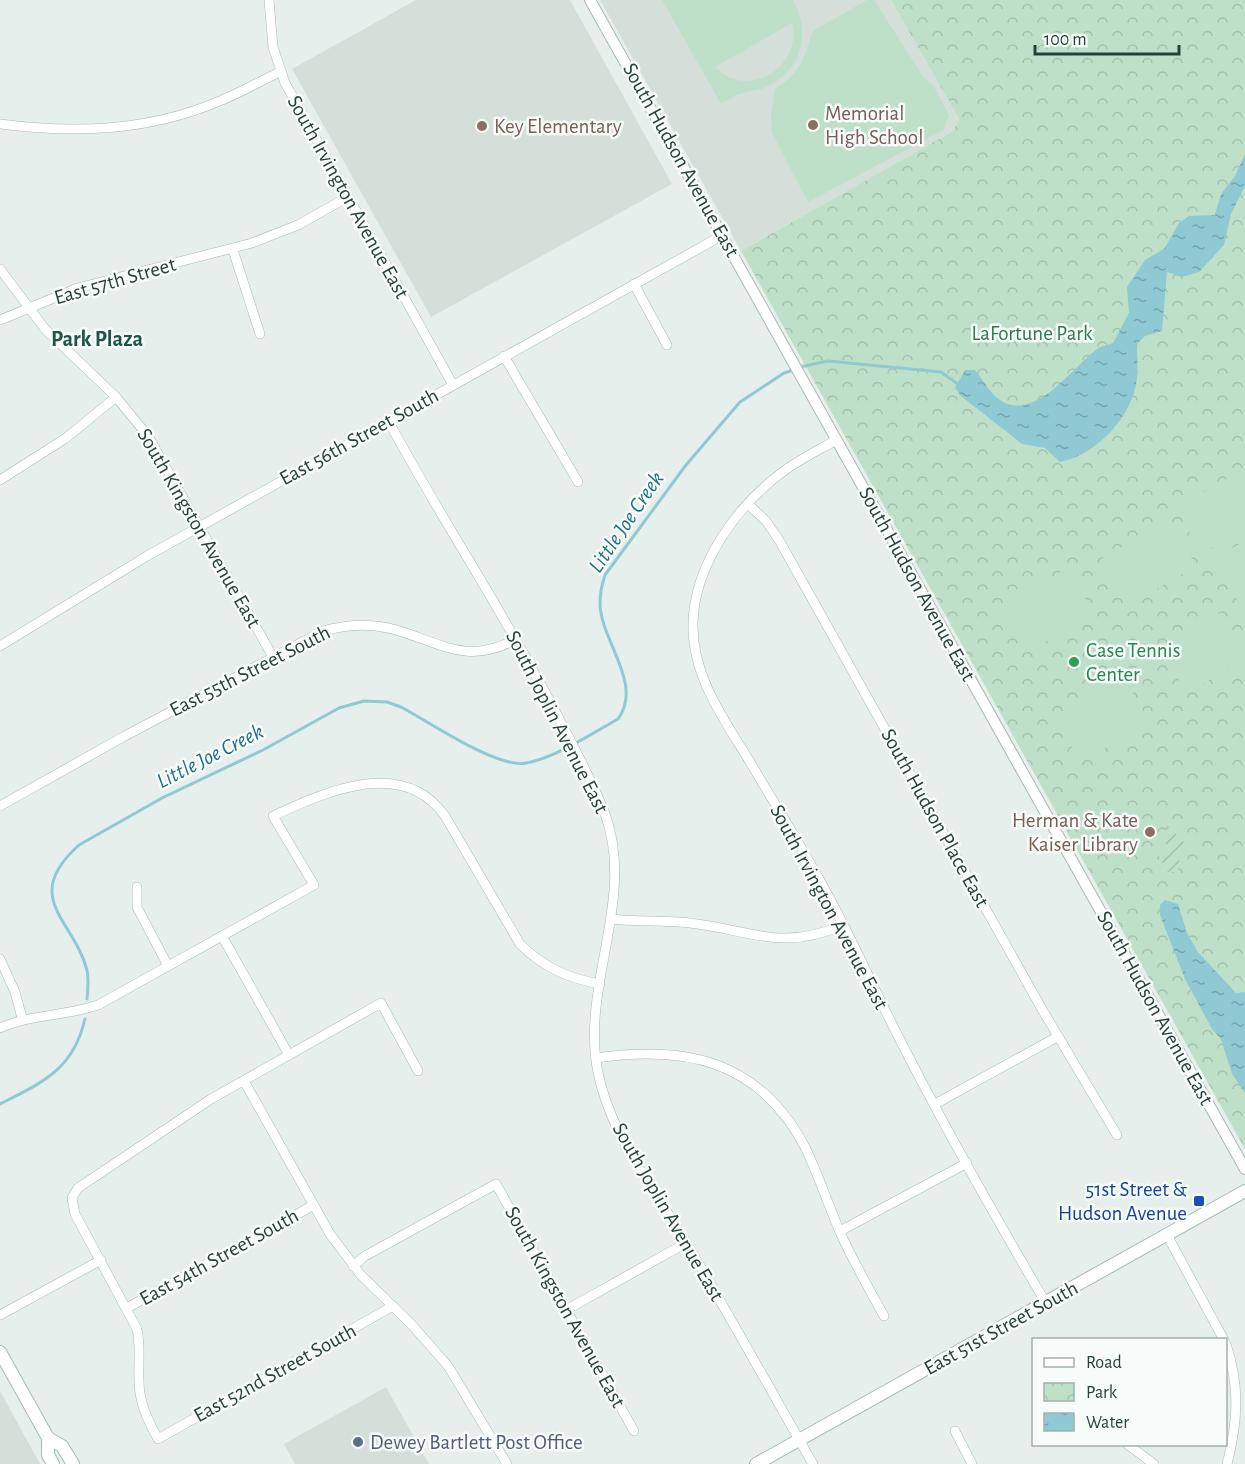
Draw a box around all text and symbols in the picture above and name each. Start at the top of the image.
scale bar [1035,18,1179,56]
text: 100 m [1044,31,1087,49]
street label: South Hudson Avenue East [619,60,743,261]
street label: South Irvington Avenue East [283,92,413,302]
place label: Memorial High School [825,103,923,148]
place label: Key Elementary [494,116,622,137]
marker: Memorial High School [806,118,820,132]
marker: Key Elementary [475,119,489,133]
street label: East 57th Street [52,254,178,308]
park label: LaFortune Park [971,323,1093,344]
district label: Park Plaza [51,328,144,350]
street label: East 56th Street South [276,385,442,489]
street label: South Kingston Avenue East [133,425,265,632]
water label: Little Joe Creek [584,468,668,576]
street label: South Hudson Avenue East [855,484,979,685]
street label: East 55th Street South [166,621,334,721]
street label: South Joplin Avenue East [502,627,612,817]
place label: Case Tennis Center [1086,640,1180,685]
marker: Case Tennis Center [1067,655,1081,669]
water label: Little Joe Creek [153,720,267,792]
street label: South Hudson Place East [877,725,993,911]
street label: South Irvington Avenue East [766,801,892,1013]
place label: Herman & Kate Kaiser Library [1012,810,1138,855]
marker: Herman & Kate Kaiser Library [1143,825,1157,839]
street label: South Hudson Avenue East [1093,908,1217,1109]
street label: South Joplin Avenue East [608,1119,728,1305]
place label: 51st Street & Hudson Avenue [1058,1179,1187,1224]
marker: 51st Street & Hudson Avenue [1192,1194,1206,1208]
street label: South Kingston Avenue East [501,1203,629,1411]
street label: East 54th Street South [136,1205,302,1309]
street label: East 51st Street South [921,1277,1081,1379]
street label: East 52nd Street South [190,1320,360,1426]
legend [1032,1338,1227,1446]
text: Road [1086,1354,1122,1372]
text: Park [1086,1384,1118,1402]
text: Water [1086,1414,1129,1432]
place label: Dewey Bartlett Post Office [370,1432,583,1453]
marker: Dewey Bartlett Post Office [351,1435,365,1449]

